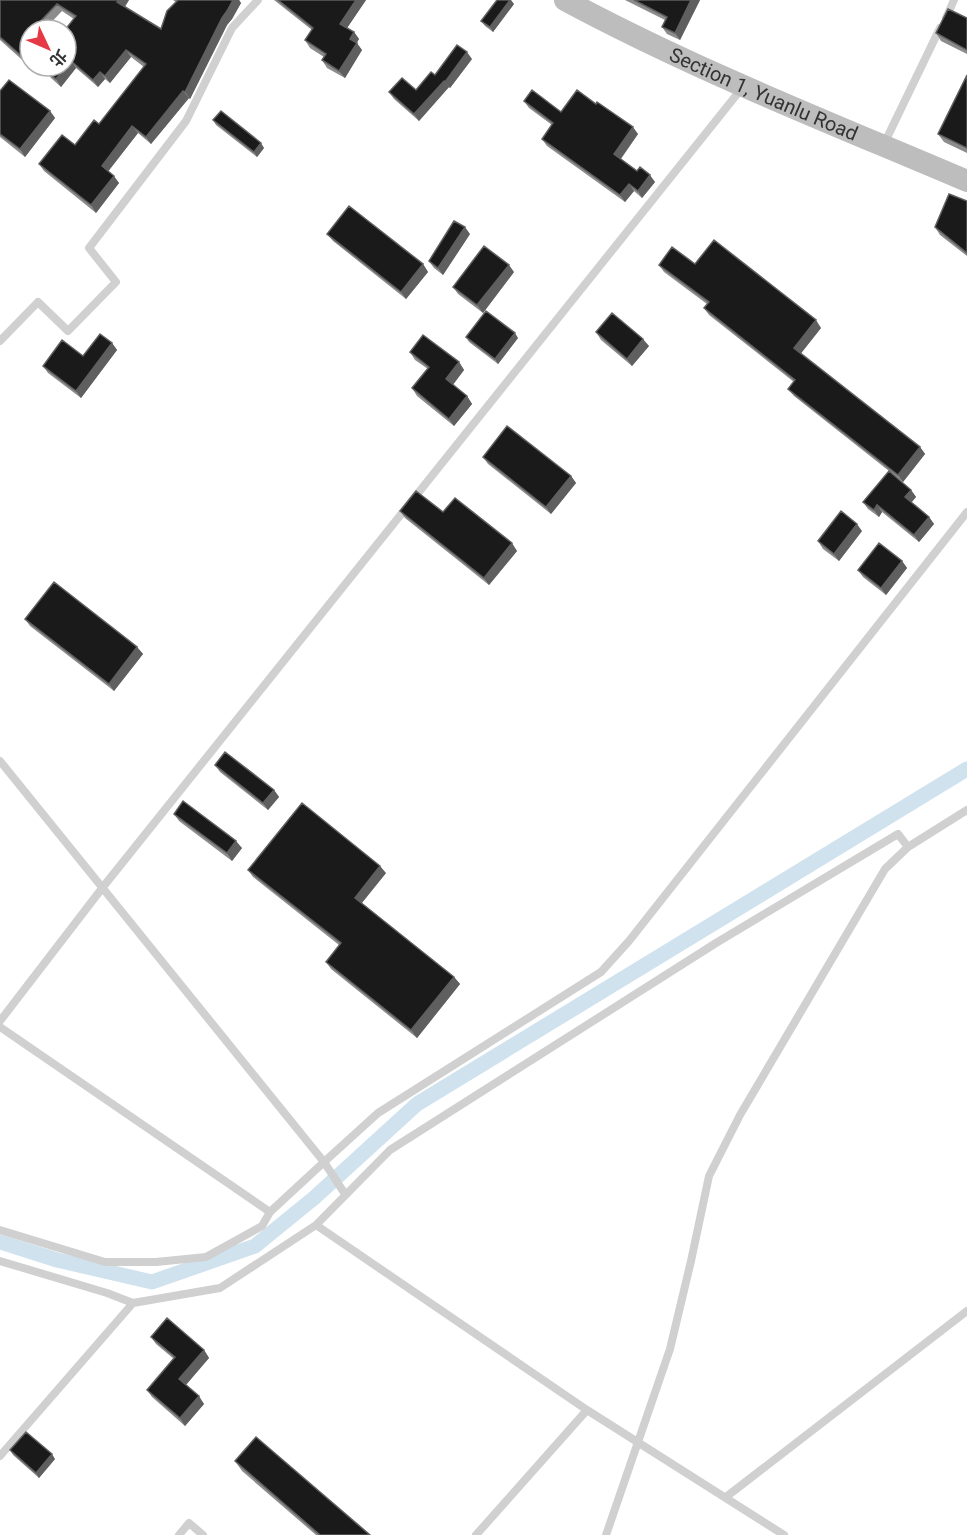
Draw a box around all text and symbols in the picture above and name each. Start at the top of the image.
north arrow [18,18,78,78]
street label: Section 1, Yuanlu Road [666,42,862,146]
text: 北 [46,46,71,70]

